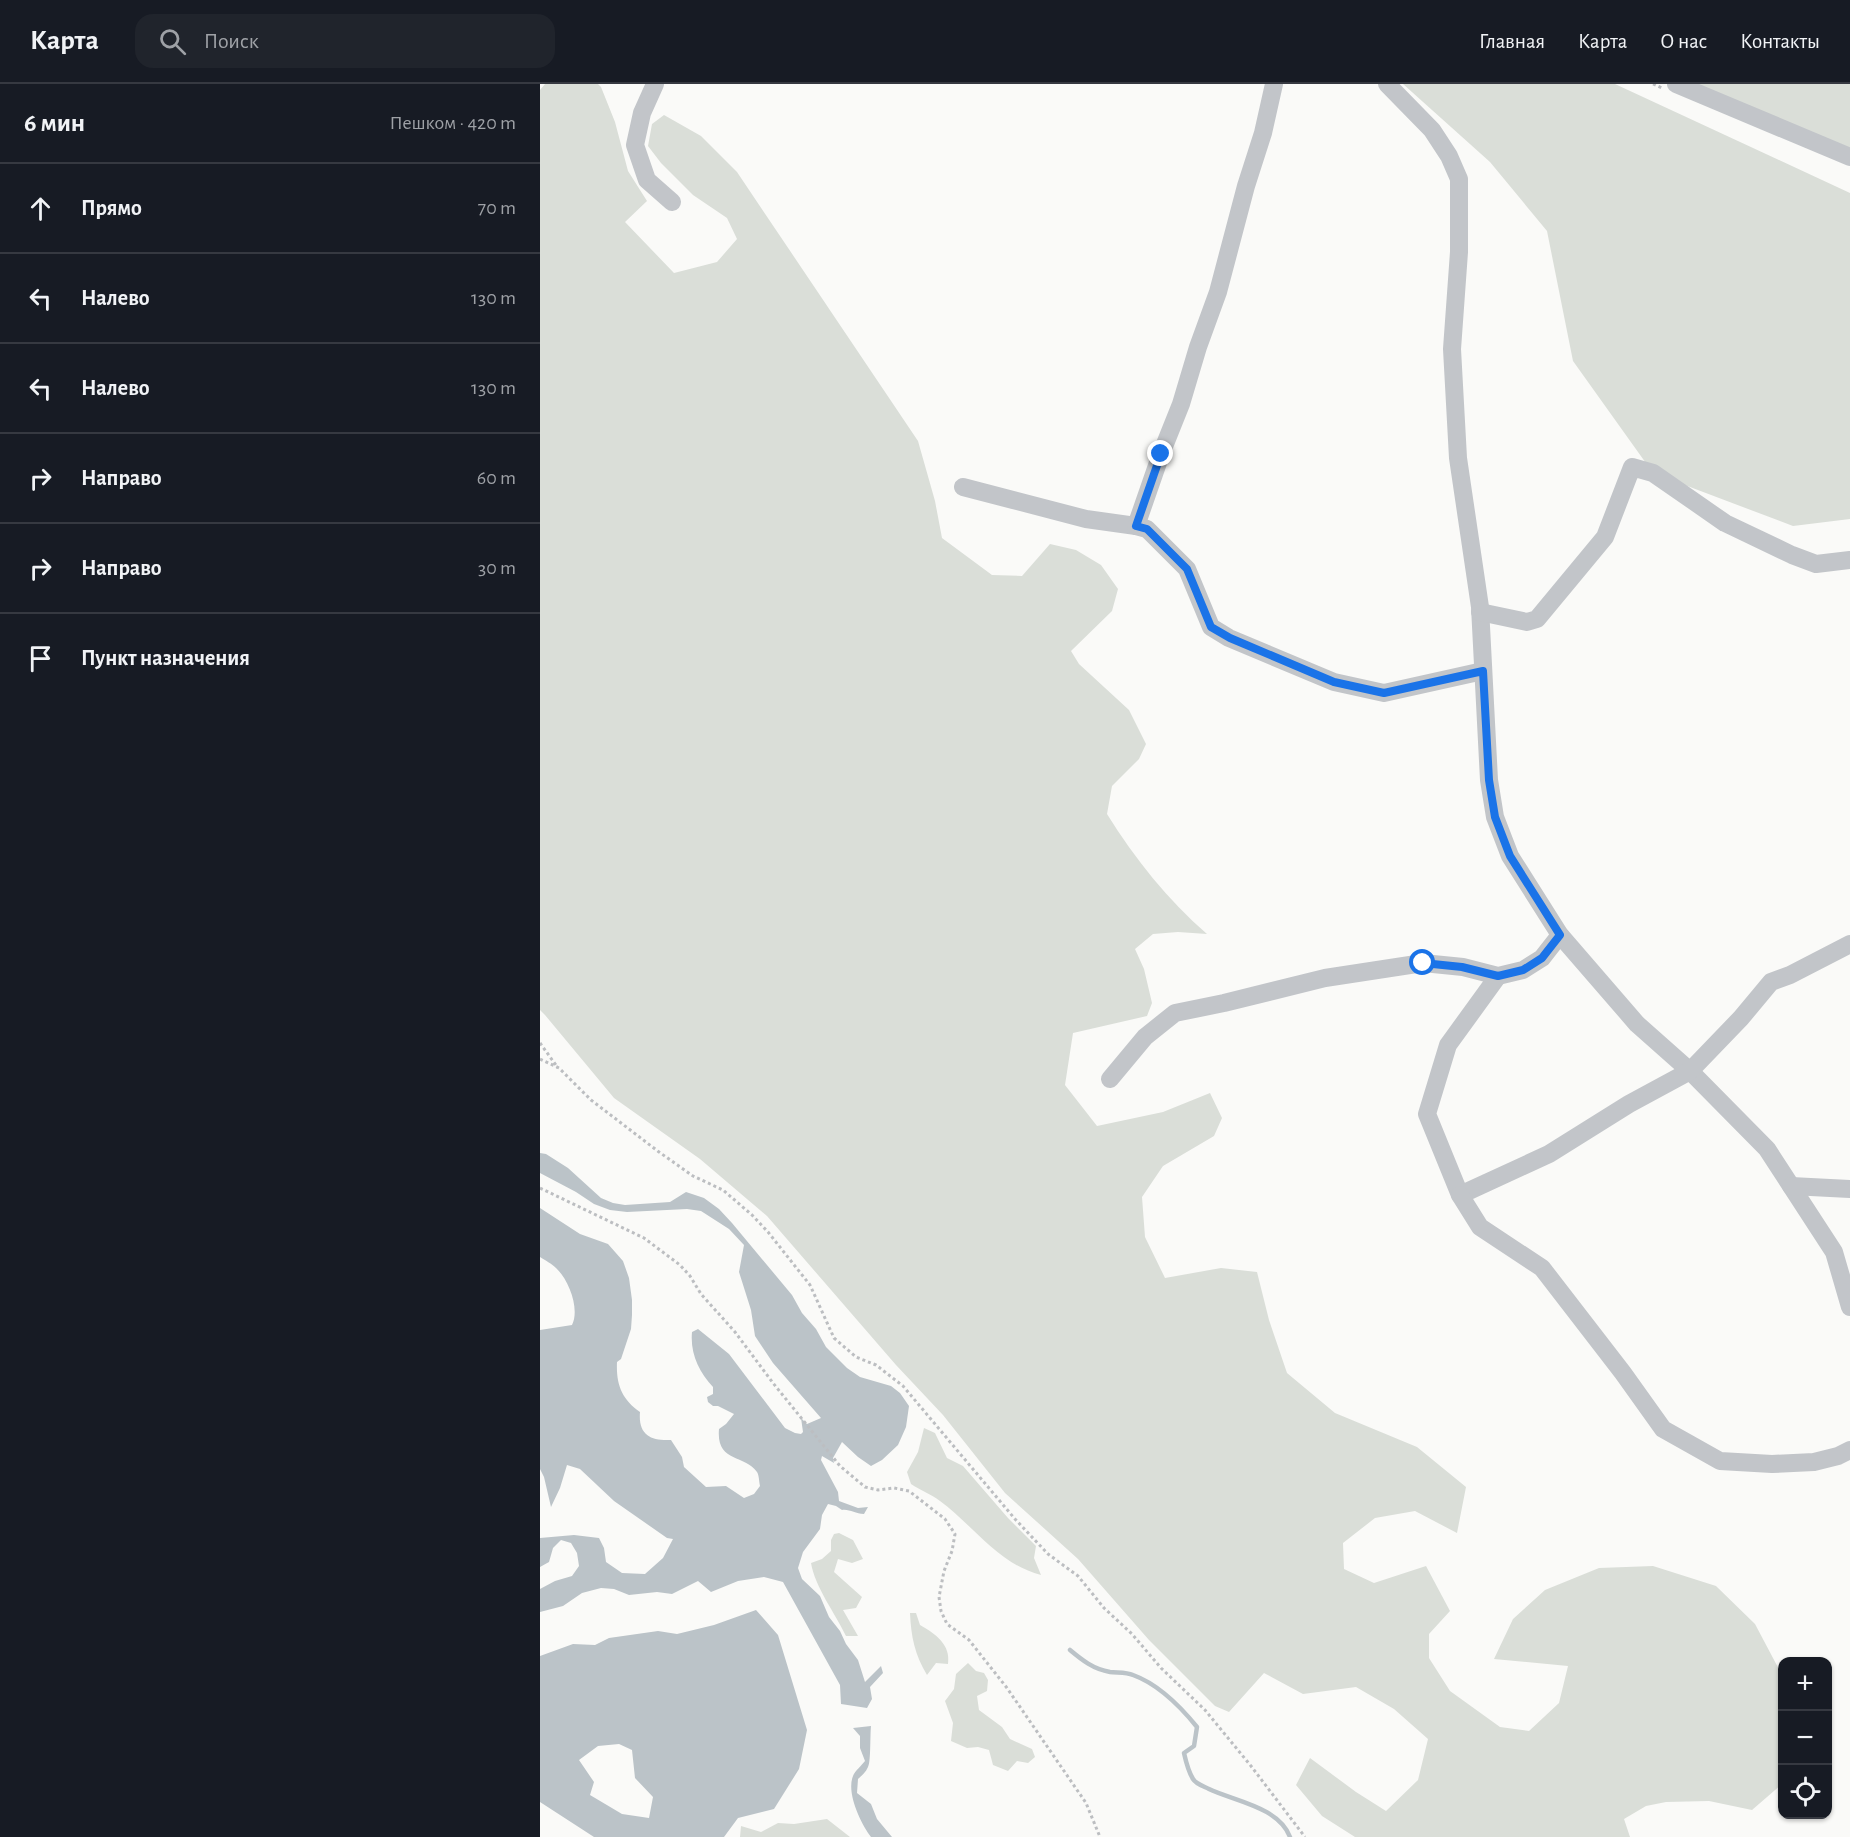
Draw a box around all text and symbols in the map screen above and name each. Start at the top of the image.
search box [135,14,555,68]
icon: search [156,25,189,58]
text: Карта [30,27,99,55]
text: Поиск [204,30,259,52]
text: Главная [1479,31,1545,52]
text: Карта [1578,31,1627,52]
text: О нас [1660,31,1707,52]
text: Контакты [1740,31,1820,52]
text: 6 мин [24,110,85,136]
text: Пешком · 420 m [390,113,516,133]
icon: ahead [24,192,57,225]
text: Прямо [81,197,142,219]
text: 70 m [478,198,516,218]
icon: left [24,282,57,315]
text: Налево [81,287,150,309]
text: 130 m [471,288,516,308]
icon: left [24,372,57,405]
text: Налево [81,377,150,399]
text: 130 m [471,378,516,398]
route end [1147,440,1173,466]
icon: right [24,462,57,495]
text: Направо [81,467,162,489]
text: 60 m [477,468,516,488]
icon: right [24,552,57,585]
text: Направо [81,557,162,579]
text: 30 m [478,558,516,578]
icon: arrive [24,642,57,675]
text: Пункт назначения [81,647,250,669]
route start [1409,949,1435,975]
map controls [1778,1657,1832,1819]
button: + [1778,1657,1832,1711]
button: − [1778,1711,1832,1765]
button: locate [1778,1765,1832,1819]

